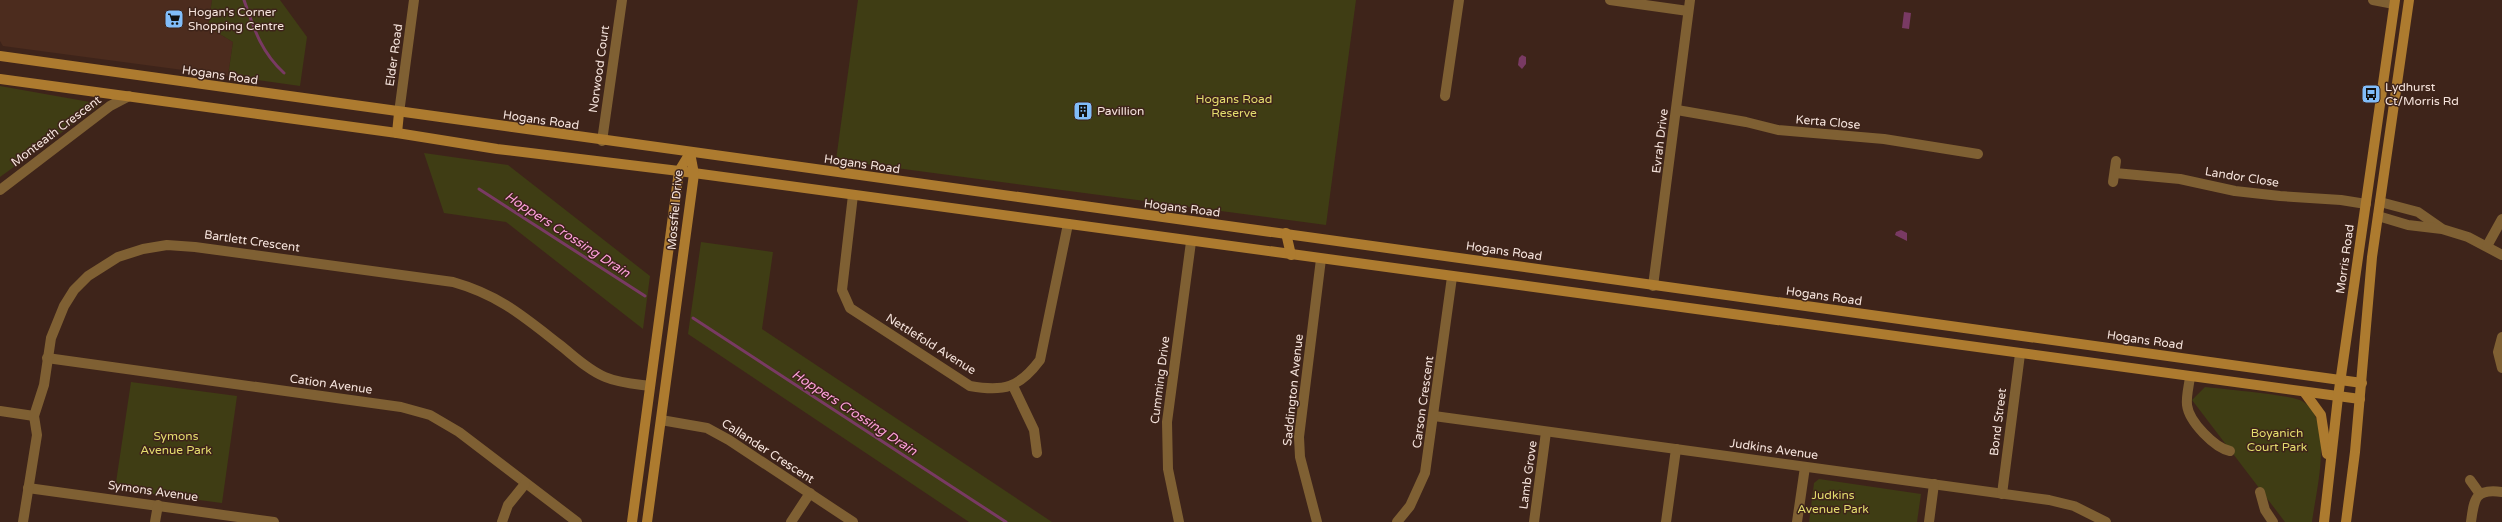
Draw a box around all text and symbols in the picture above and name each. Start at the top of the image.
place label: Hogan's Corner Shopping Centre [188,5,284,33]
supermarket icon: Hogan's Corner Shopping Centre [163,8,185,30]
street label: Elder Road [383,23,405,87]
street label: Norwood Court [586,24,612,114]
street label: Hogans Road [181,63,259,87]
place label: Lydhurst Ct/Morris Rd [2385,80,2459,108]
bus stop icon: Lydhurst Ct/Morris Rd [2360,83,2382,105]
street label: Monteath Crescent [8,92,104,169]
park label: Hogans Road Reserve [1196,92,1272,120]
building icon: Pavillion [1072,100,1094,122]
place label: Pavillion [1097,104,1144,118]
street label: Hogans Road [502,108,580,132]
street label: Evrah Drive [1649,108,1671,174]
street label: Kerta Close [1795,112,1861,132]
street label: Hogans Road [823,152,901,176]
street label: Landor Close [2204,164,2280,190]
street label: Mossfiel Drive [665,169,685,251]
water label: Hoppers Crossing Drain [502,188,634,282]
street label: Hogans Road [1143,196,1221,220]
street label: Morris Road [2333,223,2357,295]
street label: Bartlett Crescent [203,227,301,255]
street label: Hogans Road [1465,239,1543,263]
street label: Hogans Road [1785,284,1863,308]
street label: Nettlefold Avenue [883,311,979,377]
street label: Hogans Road [2106,328,2184,352]
street label: Saddington Avenue [1280,333,1306,447]
street label: Cumming Drive [1148,335,1172,425]
street label: Carson Crescent [1410,354,1436,449]
water label: Hoppers Crossing Drain [789,366,921,460]
street label: Cation Avenue [289,371,373,397]
street label: Bond Street [1987,387,2009,457]
street label: Callander Crescent [719,416,817,486]
park label: Boyanich Court Park [2247,426,2308,454]
park label: Symons Avenue Park [140,429,212,457]
street label: Judkins Avenue [1729,436,1819,462]
street label: Lamb Grove [1516,440,1540,510]
street label: Symons Avenue [107,478,199,504]
park label: Judkins Avenue Park [1797,488,1869,516]

